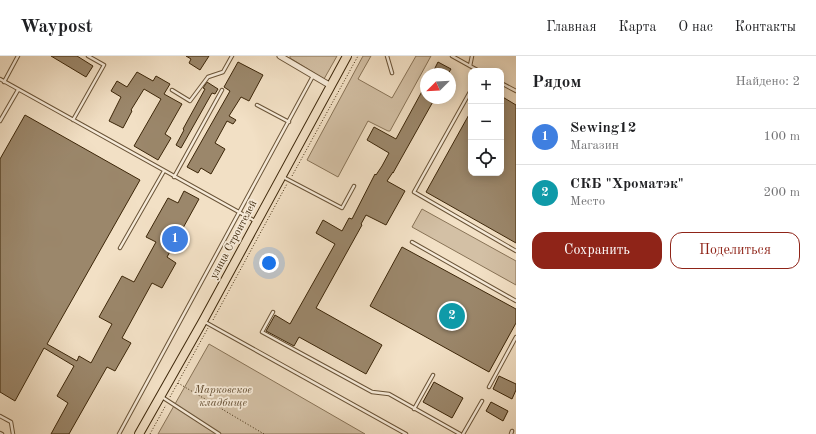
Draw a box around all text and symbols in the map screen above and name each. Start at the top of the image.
text: Waypost [20,18,93,37]
text: Главная [546,20,596,34]
text: Карта [618,20,656,34]
text: О нас [678,20,713,34]
text: Контакты [735,20,796,34]
north arrow [420,68,456,104]
map controls [468,68,504,176]
button: + [468,68,504,104]
text: Рядом [532,74,581,91]
text: Найдено: 2 [736,75,800,88]
button: − [468,104,504,140]
text: Sewing12 [570,121,637,136]
text: 1 [541,130,549,143]
text: 100 m [763,130,800,143]
text: Магазин [570,139,619,152]
button: locate [468,140,504,176]
text: СКБ "Хроматэк" [570,177,684,192]
text: 2 [541,186,549,199]
text: 200 m [763,186,800,199]
text: Место [570,195,605,208]
street label: улица Строителей [209,199,259,281]
pin: 1 [162,224,188,254]
button: Сохранить [532,232,662,269]
button: Поделиться [670,232,800,269]
your location [259,253,279,273]
pin: 2 [439,301,465,331]
park label: Марковское кладбище [193,385,252,409]

